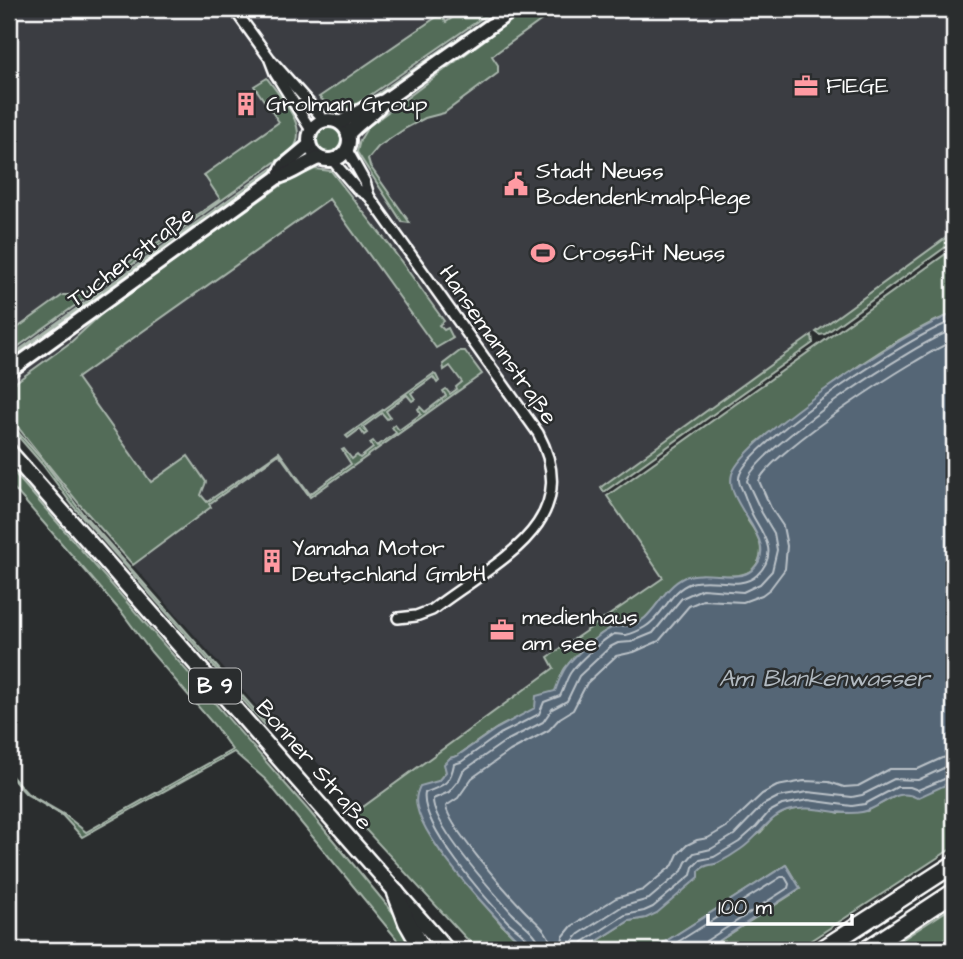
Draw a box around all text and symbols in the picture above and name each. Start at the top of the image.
place label: FIEGE [826,70,889,102]
office icon: FIEGE [792,72,820,100]
place label: Grolman Group [266,88,428,120]
building icon: Grolman Group [232,90,260,118]
place label: Stadt Neuss Bodendenkmalpflege [536,155,751,214]
public building icon: Stadt Neuss Bodendenkmalpflege [502,170,530,198]
street label: Tucherstraße [61,199,201,315]
place label: Crossfit Neuss [563,237,725,269]
sports icon: Crossfit Neuss [529,239,557,267]
street label: Hansemannstraße [431,259,565,431]
place label: Yamaha Motor Deutschland GmbH [292,532,486,590]
building icon: Yamaha Motor Deutschland GmbH [258,547,286,575]
place label: medienhaus am see [522,601,638,659]
office icon: medienhaus am see [488,616,516,644]
water label: Am Blankenwasser [719,662,932,696]
road number: B 9 [189,668,241,704]
street label: Bonner Straße [248,693,380,837]
scale bar [708,882,851,926]
text: 100 m [718,893,773,922]

